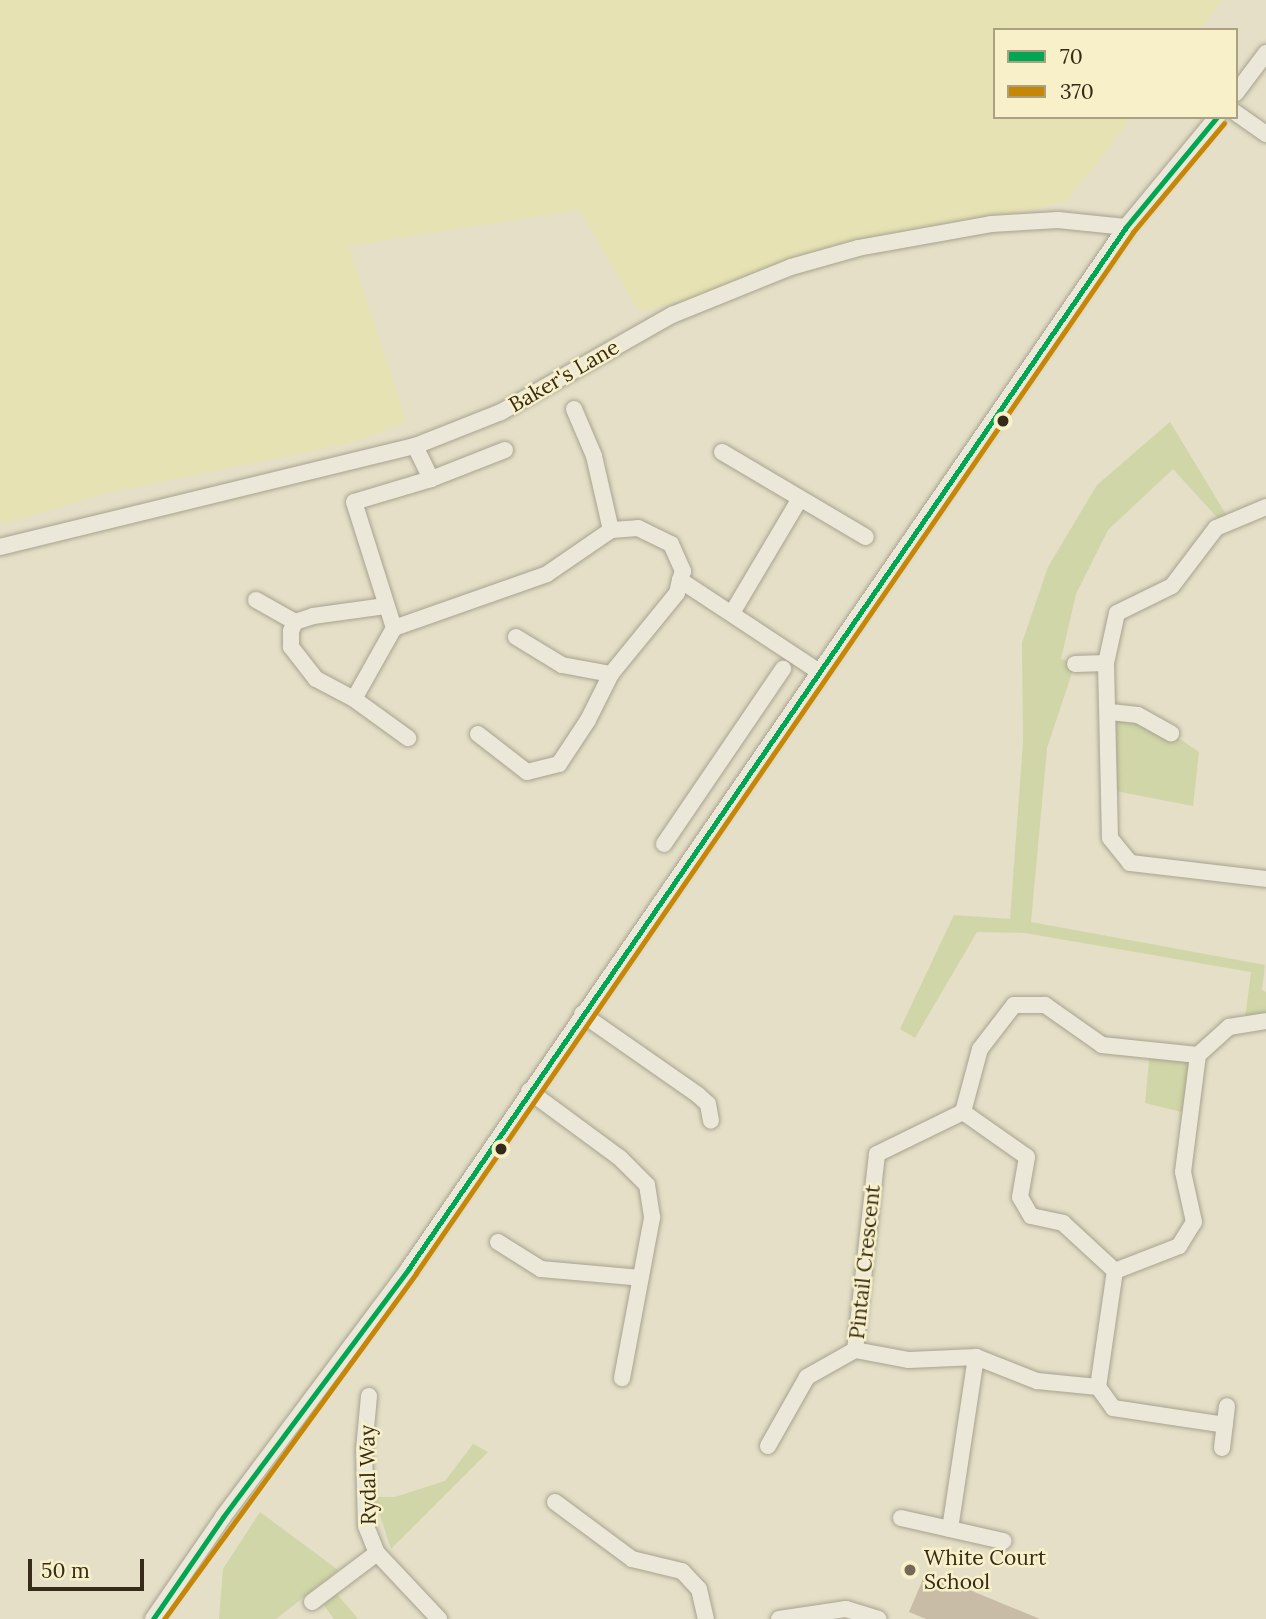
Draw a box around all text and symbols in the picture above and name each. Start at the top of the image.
legend [993,28,1238,119]
text: 70 [1060,43,1083,70]
text: 370 [1060,78,1094,105]
street label: Baker's Lane [505,334,623,418]
unlabelled marker [996,414,1010,428]
unlabelled marker [494,1142,508,1156]
street label: Pintail Crescent [844,1184,886,1340]
street label: Rydal Way [355,1425,381,1525]
place label: White Court School [924,1545,1046,1595]
scale bar [32,1546,147,1590]
text: 50 m [41,1557,90,1584]
marker: White Court School [902,1562,918,1578]

